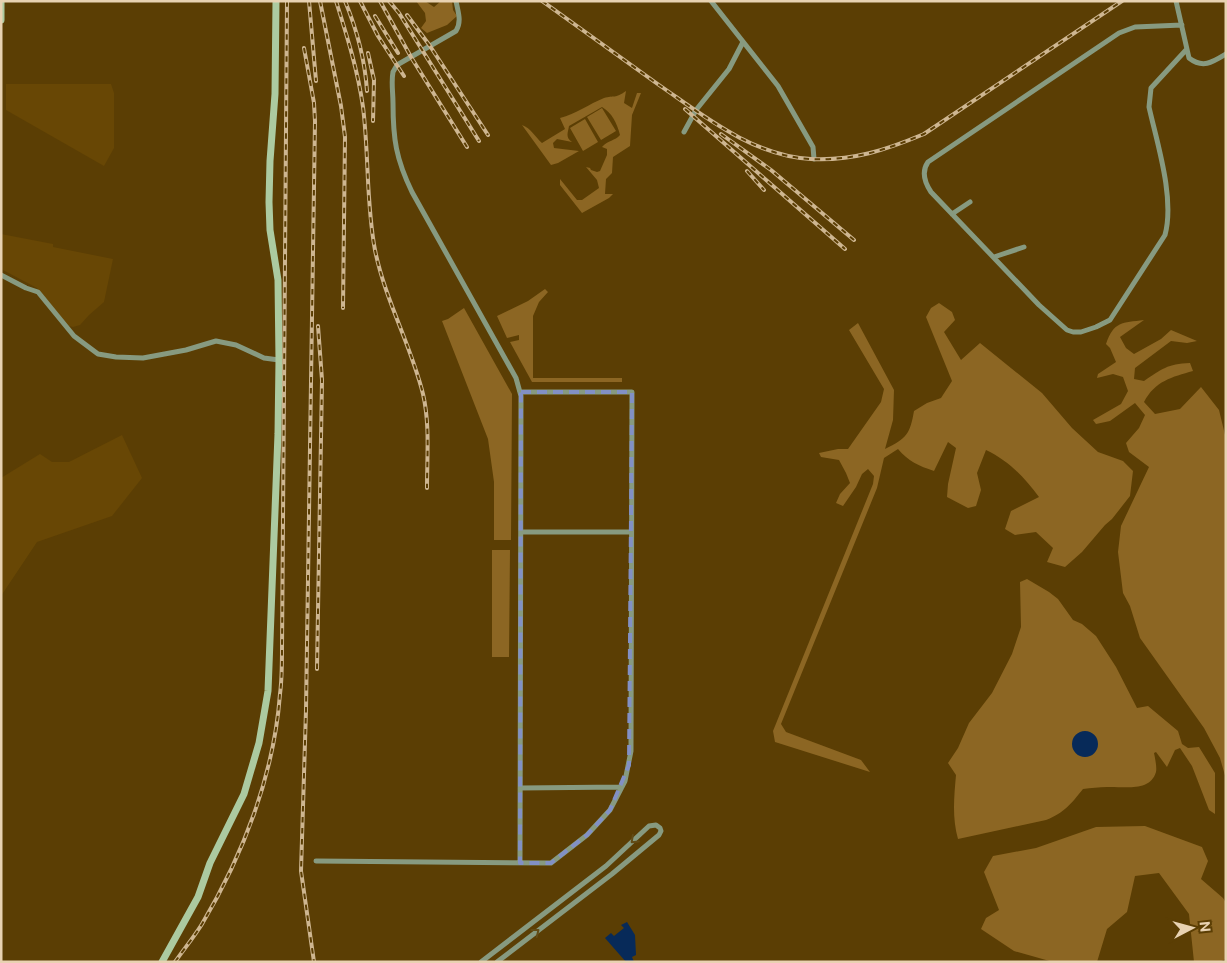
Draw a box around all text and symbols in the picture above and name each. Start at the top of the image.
one-way arrow [631,834,640,843]
north arrow [1167,903,1217,953]
text: N [1196,920,1213,933]
one-way arrow [530,929,540,938]

